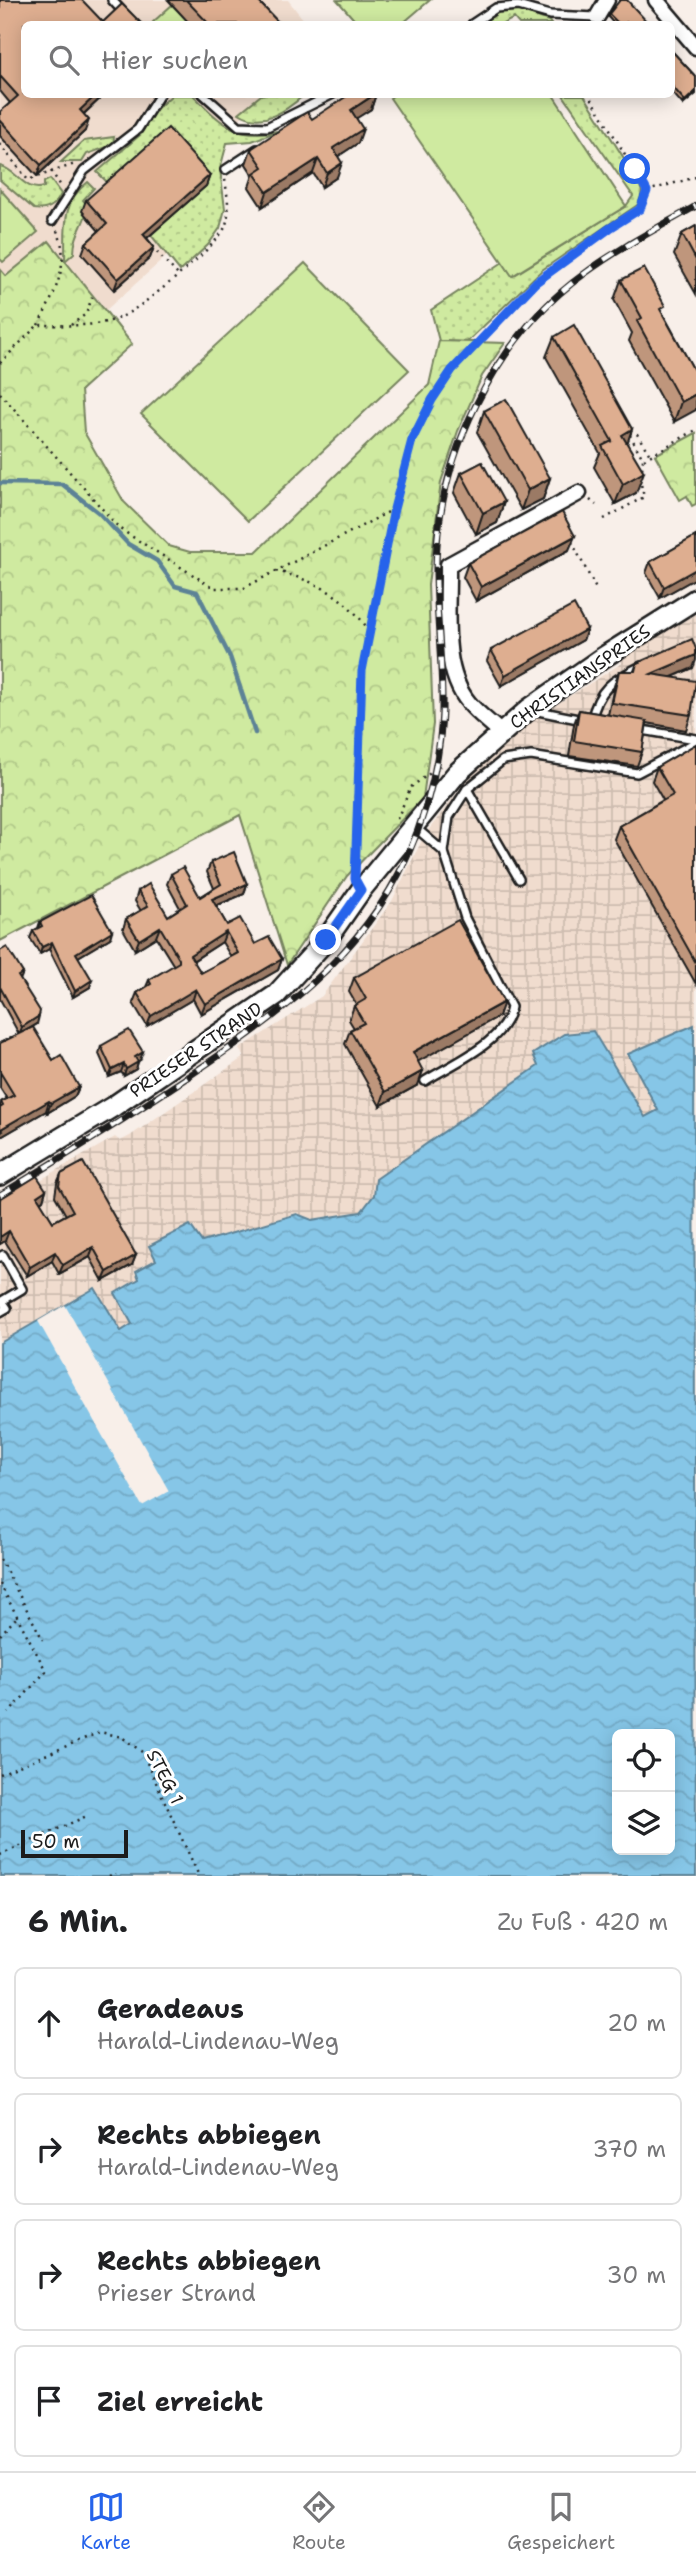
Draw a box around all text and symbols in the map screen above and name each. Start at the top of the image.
search box [21,21,675,98]
icon: search [45,41,83,79]
text: Hier suchen [101,42,248,77]
route start [619,153,650,184]
street label: CHRISTIANSPRIES [505,619,655,735]
route end [310,924,341,955]
street label: PRIESER STRAND [125,997,267,1103]
map controls [612,1729,675,1855]
button: locate [612,1729,675,1792]
street label: STEG 1 [141,1745,189,1809]
button: layers [612,1792,675,1855]
scale bar [21,1827,128,1859]
text: 50 m [32,1829,80,1854]
text: 6 Min. [28,1901,128,1942]
text: Zu Fuß · 420 m [497,1907,668,1937]
text: Geradeaus [97,1991,244,2026]
icon: ahead [30,2004,68,2042]
text: 20 m [607,2008,666,2038]
text: Harald-Lindenau-Weg [97,2026,339,2056]
text: Rechts abbiegen [97,2117,321,2152]
icon: right [30,2130,68,2168]
text: 370 m [593,2134,666,2164]
text: Harald-Lindenau-Weg [97,2152,339,2182]
text: Rechts abbiegen [97,2243,321,2278]
icon: right [30,2256,68,2294]
text: 30 m [607,2260,666,2290]
text: Prieser Strand [97,2278,256,2308]
icon: arrive [30,2382,68,2420]
text: Ziel erreicht [97,2384,263,2419]
tab: Karte [81,2488,131,2555]
tab: Route [292,2488,346,2555]
tab: Gespeichert [507,2488,615,2555]

